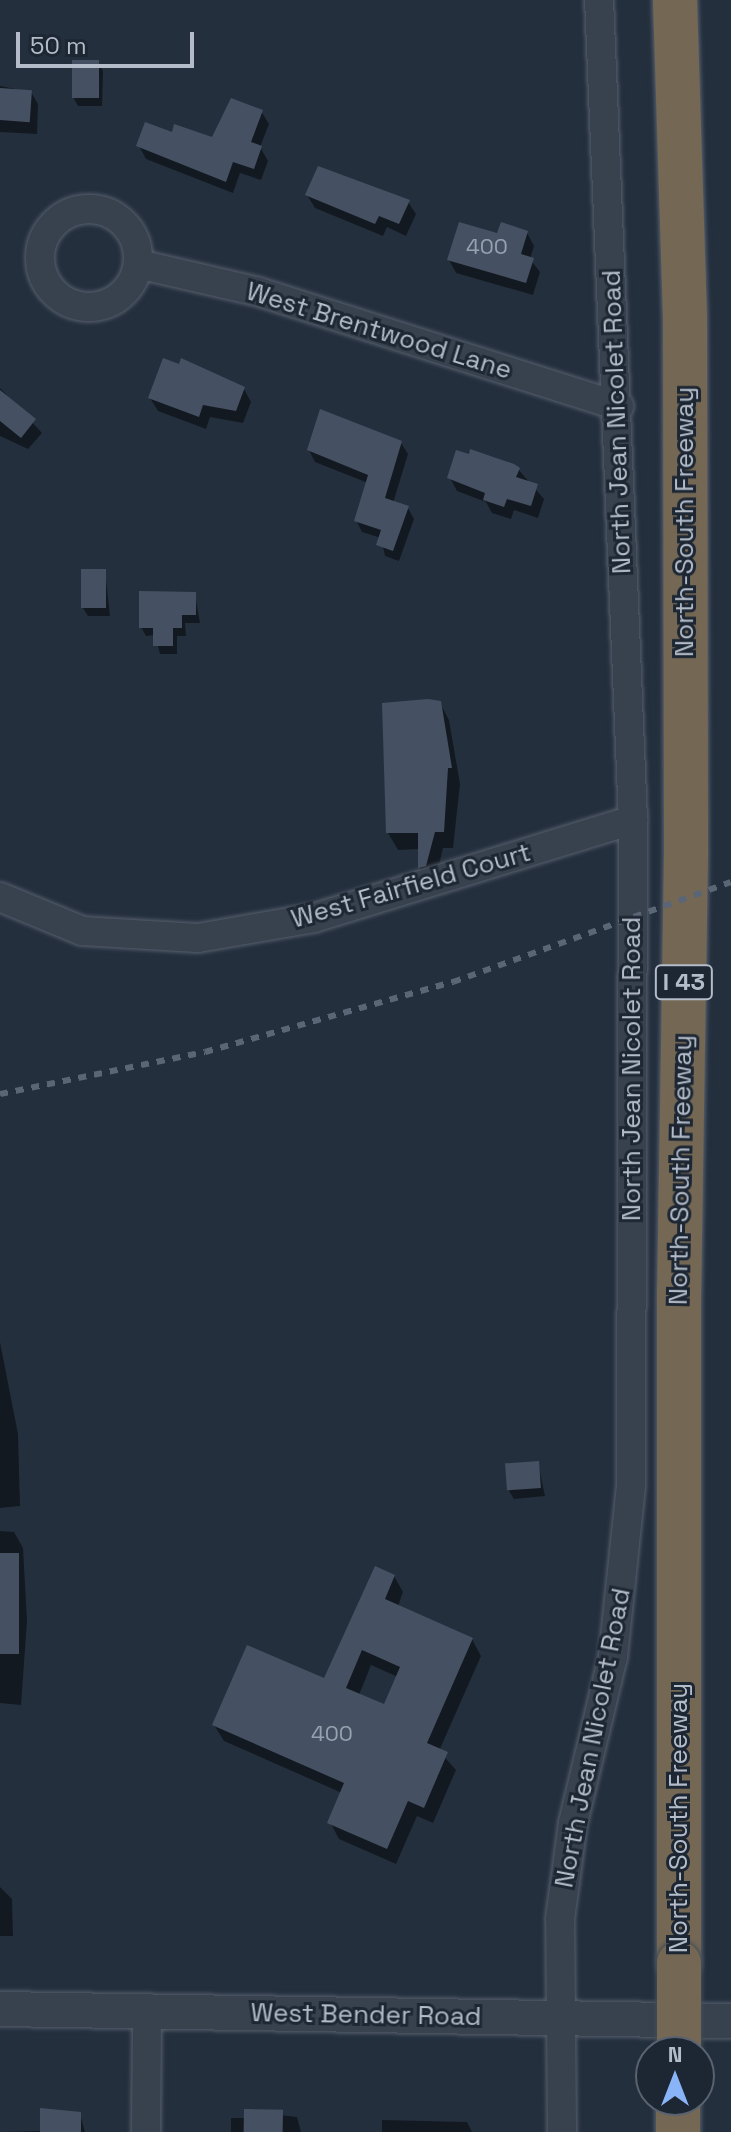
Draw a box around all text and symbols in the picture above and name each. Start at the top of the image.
scale bar [20,16,198,66]
text: 50 m [30,30,87,61]
house number: 400 [466,234,508,260]
street label: North Jean Nicolet Road [596,269,638,575]
street label: West Brentwood Lane [243,276,515,386]
street label: North-South Freeway [669,387,701,657]
street label: West Fairfield Court [288,837,534,935]
street label: North Jean Nicolet Road [616,917,648,1221]
road number: I 43 [654,962,714,1002]
street label: North-South Freeway [663,1035,699,1305]
street label: North Jean Nicolet Road [549,1586,637,1890]
street label: North-South Freeway [663,1683,695,1953]
house number: 400 [311,1721,353,1747]
street label: West Bender Road [250,1997,482,2033]
north arrow [635,2036,715,2116]
text: N [668,2040,682,2068]

